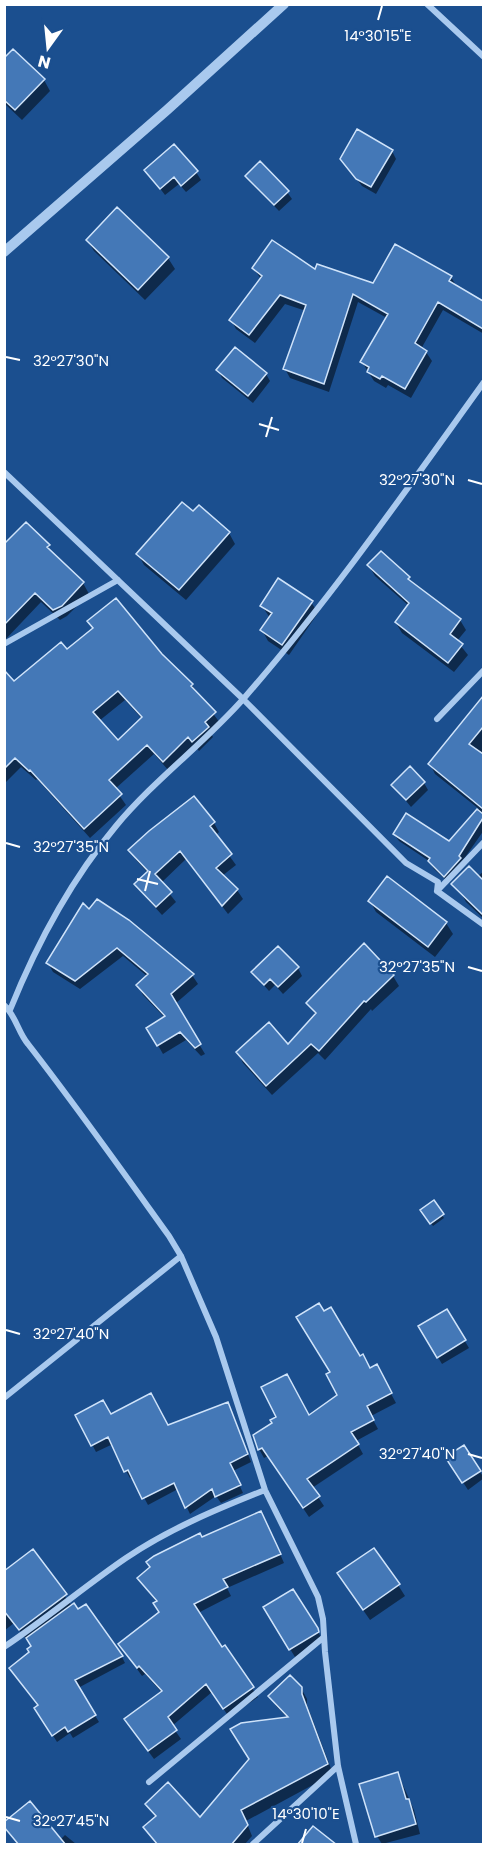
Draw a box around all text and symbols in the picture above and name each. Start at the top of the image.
north arrow [18,18,78,78]
text: 14°30'15"E [344,25,412,46]
text: N [35,49,53,75]
text: 32°27'30"N [33,350,109,371]
text: 32°27'30"N [379,469,455,490]
text: 32°27'35"N [33,836,109,857]
text: 32°27'35"N [379,956,455,977]
text: 32°27'40"N [33,1323,109,1344]
text: 32°27'40"N [379,1443,455,1464]
text: 14°30'10"E [272,1803,340,1824]
text: 32°27'45"N [33,1810,109,1831]

